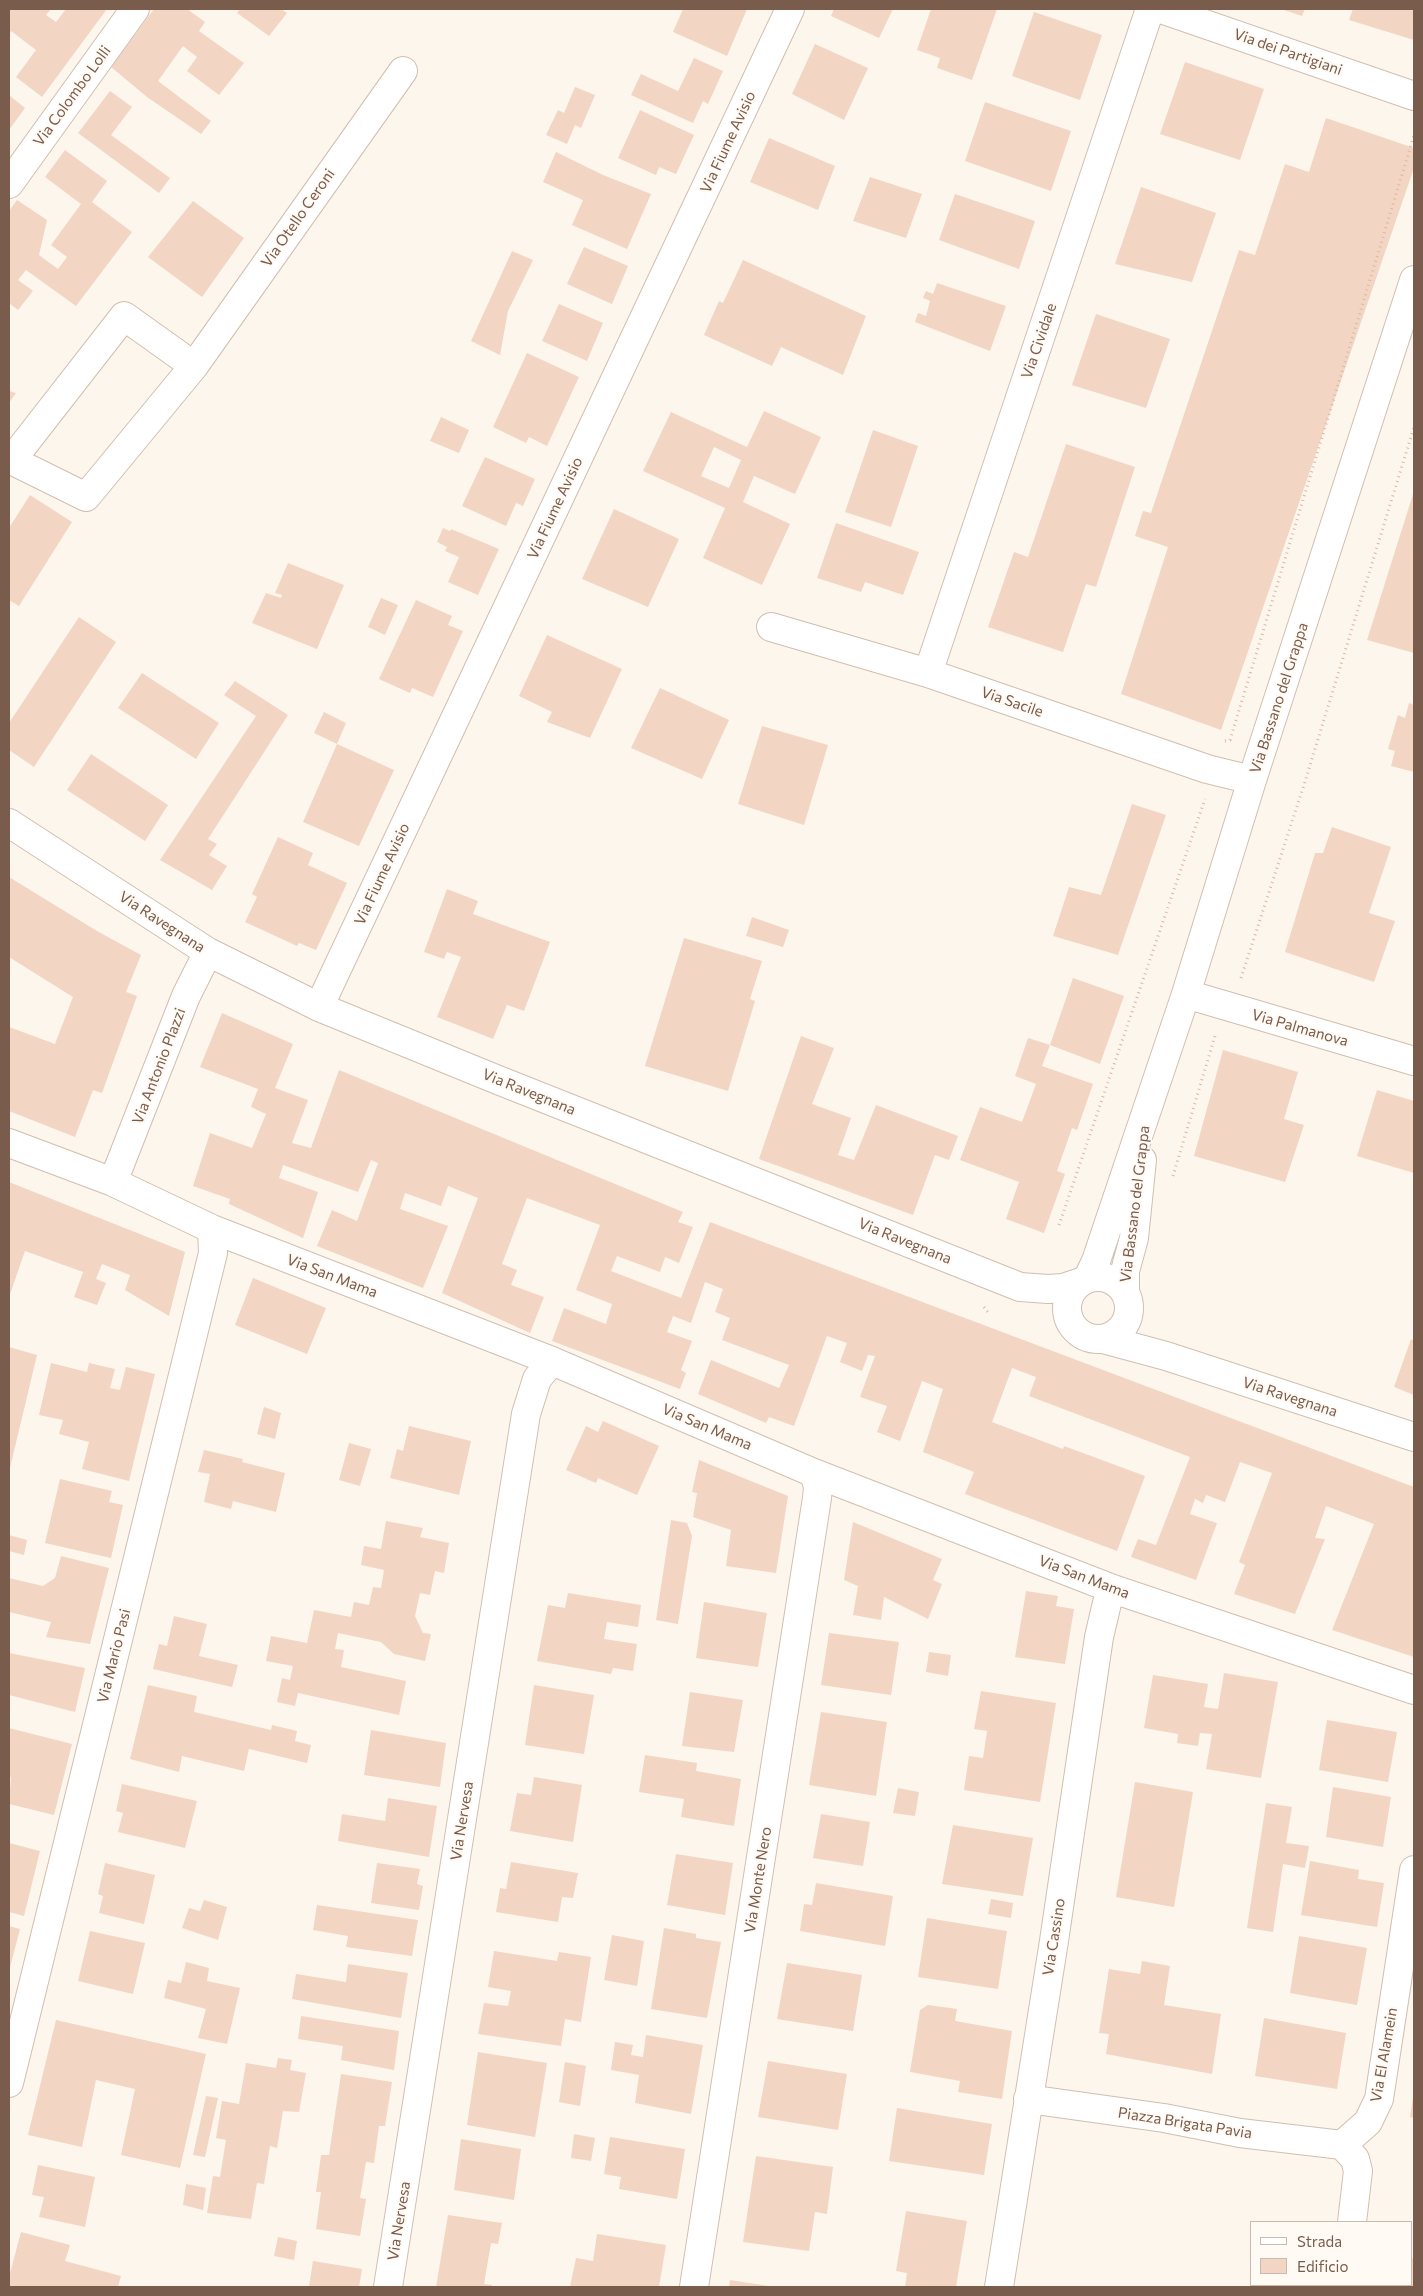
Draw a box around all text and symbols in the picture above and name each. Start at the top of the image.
street label: Via dei Partigiani [1231,25,1345,79]
street label: Via Colombo Lolli [30,42,114,150]
street label: Via Fiume Avisio [696,88,760,196]
street label: Via Otello Ceroni [257,165,339,271]
street label: Via Cividale [1018,301,1060,381]
street label: Via Fiume Avisio [523,454,587,562]
street label: Via Bassano del Grappa [1246,620,1312,776]
street label: Via Sacile [979,683,1045,721]
street label: Via Fiume Avisio [350,820,414,928]
street label: Via Ravegnana [116,888,208,956]
street label: Via Antonio Plazzi [129,1005,189,1127]
street label: Via Palmanova [1250,1006,1350,1050]
street label: Via Ravegnana [480,1065,578,1119]
street label: Via Bassano del Grappa [1116,1125,1154,1283]
street label: Via Ravegnana [856,1214,954,1268]
street label: Via San Mama [284,1250,380,1302]
street label: Via Ravegnana [1240,1373,1340,1421]
street label: Via San Mama [659,1400,755,1454]
street label: Via San Mama [1036,1551,1132,1603]
street label: Via Mario Pasi [94,1607,134,1705]
street label: Via Nervesa [447,1780,477,1862]
street label: Via Monte Nero [741,1826,775,1934]
street label: Via Cassino [1039,1897,1069,1977]
street label: Via El Alamein [1367,2006,1401,2104]
street label: Piazza Brigata Pavia [1117,2104,1253,2142]
street label: Via Nervesa [384,2180,414,2262]
legend [1250,2221,1413,2286]
text: Strada [1297,2232,1342,2250]
text: Edificio [1297,2257,1348,2275]

